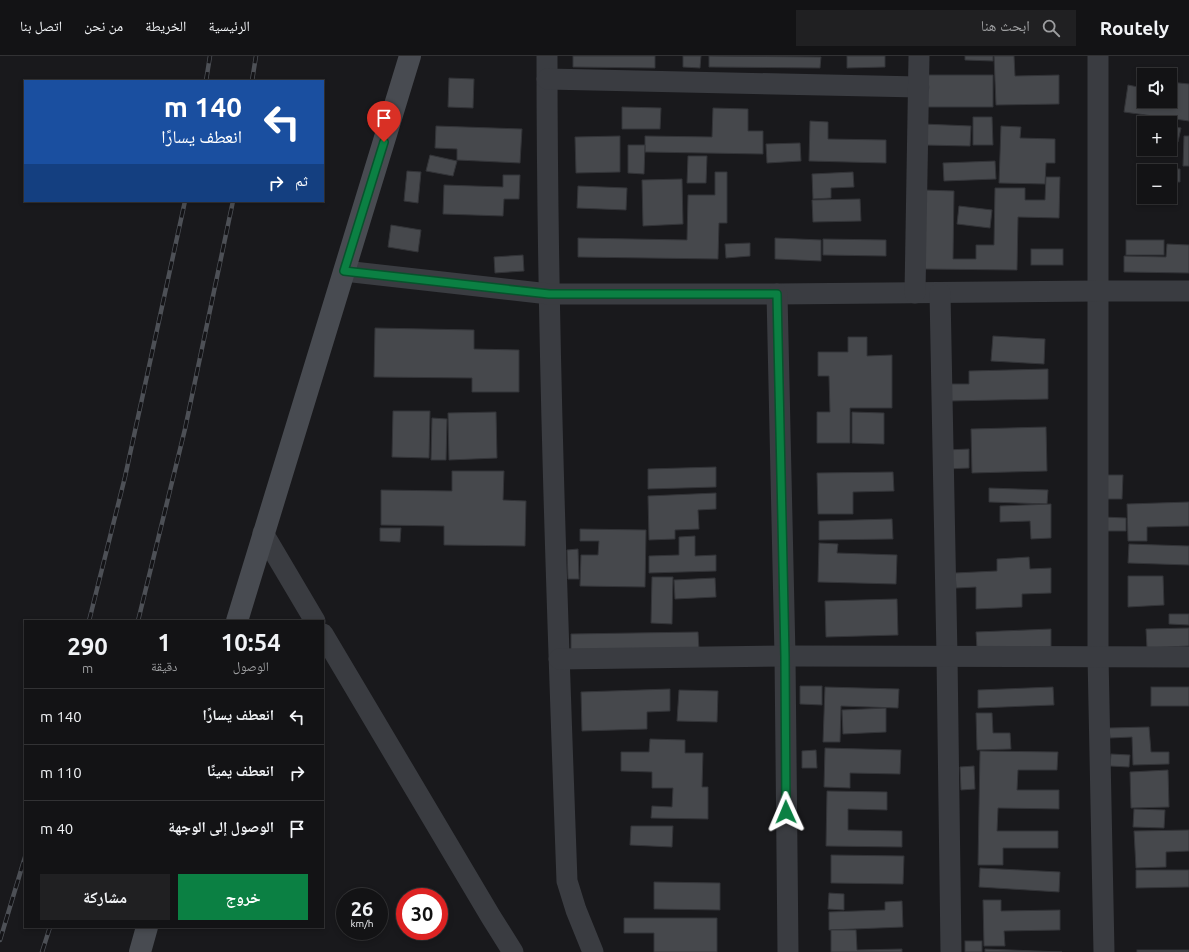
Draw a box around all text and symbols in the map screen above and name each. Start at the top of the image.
search box [796,10,1076,46]
text: ابحث هنا [981,17,1030,34]
icon: search [1040,17,1062,39]
text: Routely [1100,17,1169,39]
text: اتصل بنا [20,18,62,34]
text: من نحن [84,18,123,34]
text: الخريطة [145,18,186,34]
text: الرئيسية [208,18,250,34]
map controls [1137,68,1177,204]
button: sound [1137,68,1177,108]
text: 140 m [164,91,242,122]
icon: left [256,96,308,148]
pin [367,101,401,142]
icon: arrive [373,107,395,129]
button: + [1137,116,1177,156]
text: انعطف يسارًا [161,126,242,146]
button: − [1137,164,1177,204]
icon: right [265,172,287,194]
text: ثم [295,172,308,189]
text: 1 [158,629,171,656]
text: 10:54 [221,629,281,656]
text: 290 [67,633,108,660]
text: دقيقة [151,659,178,673]
text: الوصول [233,659,269,673]
text: m [82,661,93,675]
text: انعطف يسارًا [202,706,274,723]
icon: left [286,706,308,728]
text: 140 m [40,708,82,725]
text: انعطف يمينًا [207,762,274,779]
icon: right [286,762,308,784]
text: 110 m [40,764,82,781]
position arrow [765,791,807,833]
text: الوصول إلى الوجهة [168,818,274,835]
icon: arrive [286,818,308,840]
text: 40 m [40,820,73,837]
button: مشاركة [40,874,170,920]
button: خروج [178,874,308,920]
speed limit sign: 30 [396,888,448,940]
text: 26 [351,897,373,920]
text: km/h [350,918,374,929]

